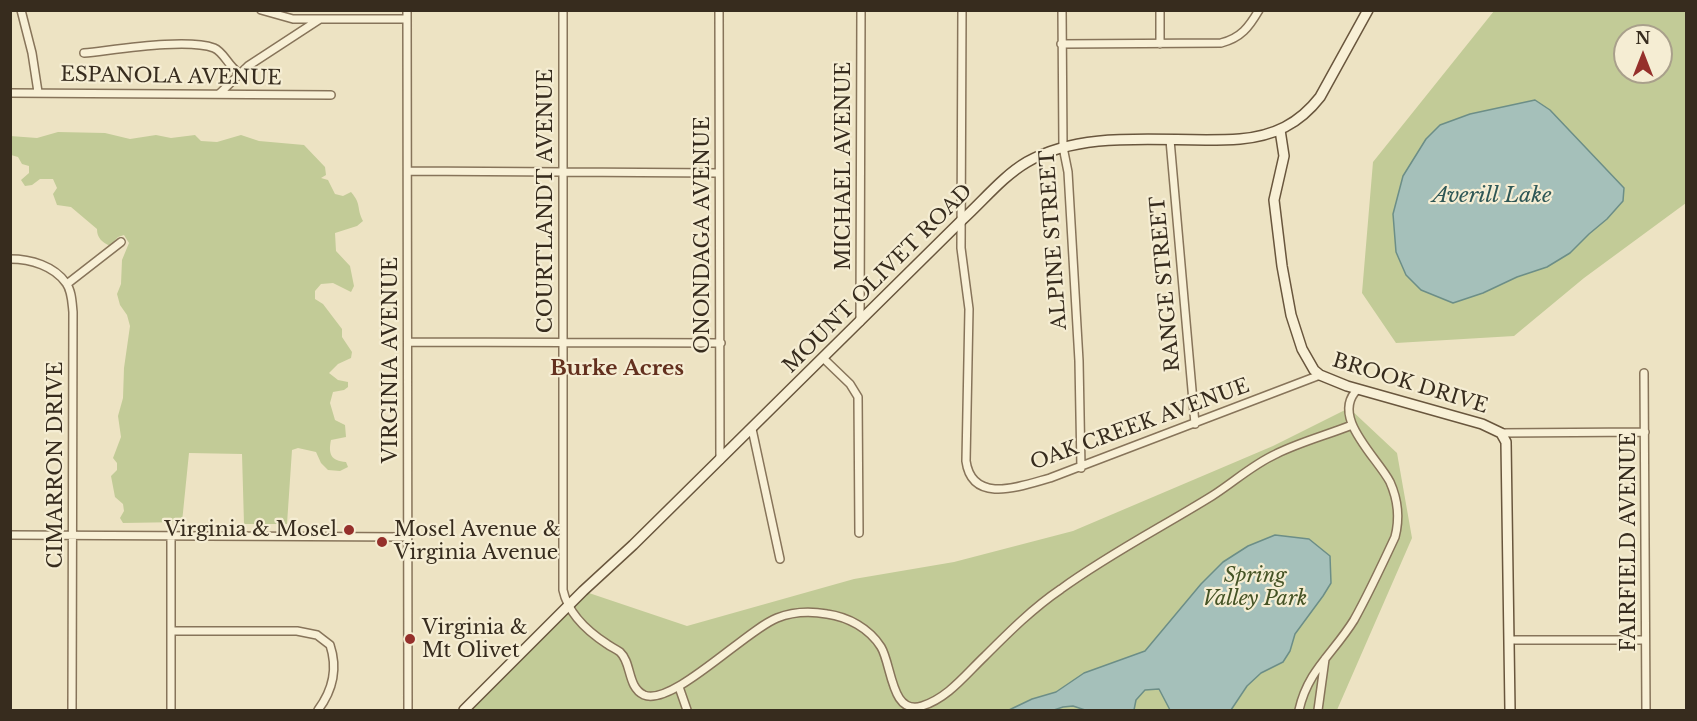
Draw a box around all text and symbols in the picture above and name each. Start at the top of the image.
north arrow [1613,24,1673,84]
text: N [1635,28,1651,48]
street label: MICHAEL AVENUE [832,62,856,270]
street label: ESPANOLA AVENUE [60,63,282,91]
street label: COURTLANDT AVENUE [534,69,558,333]
street label: ONONDAGA AVENUE [691,116,715,354]
street label: ALPINE STREET [1036,149,1072,331]
street label: MOUNT OLIVET ROAD [778,179,978,379]
water label: Averill Lake [1432,183,1552,209]
street label: RANGE STREET [1146,195,1186,373]
street label: VIRGINIA AVENUE [379,257,403,463]
street label: BROOK DRIVE [1329,349,1491,419]
district label: Burke Acres [550,356,684,382]
street label: CIMARRON DRIVE [44,362,68,568]
street label: OAK CREEK AVENUE [1027,374,1253,476]
street label: FAIRFIELD AVENUE [1617,432,1641,652]
place label: Virginia & Mosel [164,518,337,542]
place label: Mosel Avenue & Virginia Avenue [394,518,561,565]
marker: Virginia & Mosel [342,523,356,537]
marker: Mosel Avenue & Virginia Avenue [375,535,389,549]
park label: Spring Valley Park [1203,564,1307,611]
place label: Virginia & Mt Olivet [422,616,528,663]
marker: Virginia & Mt Olivet [403,632,417,646]

